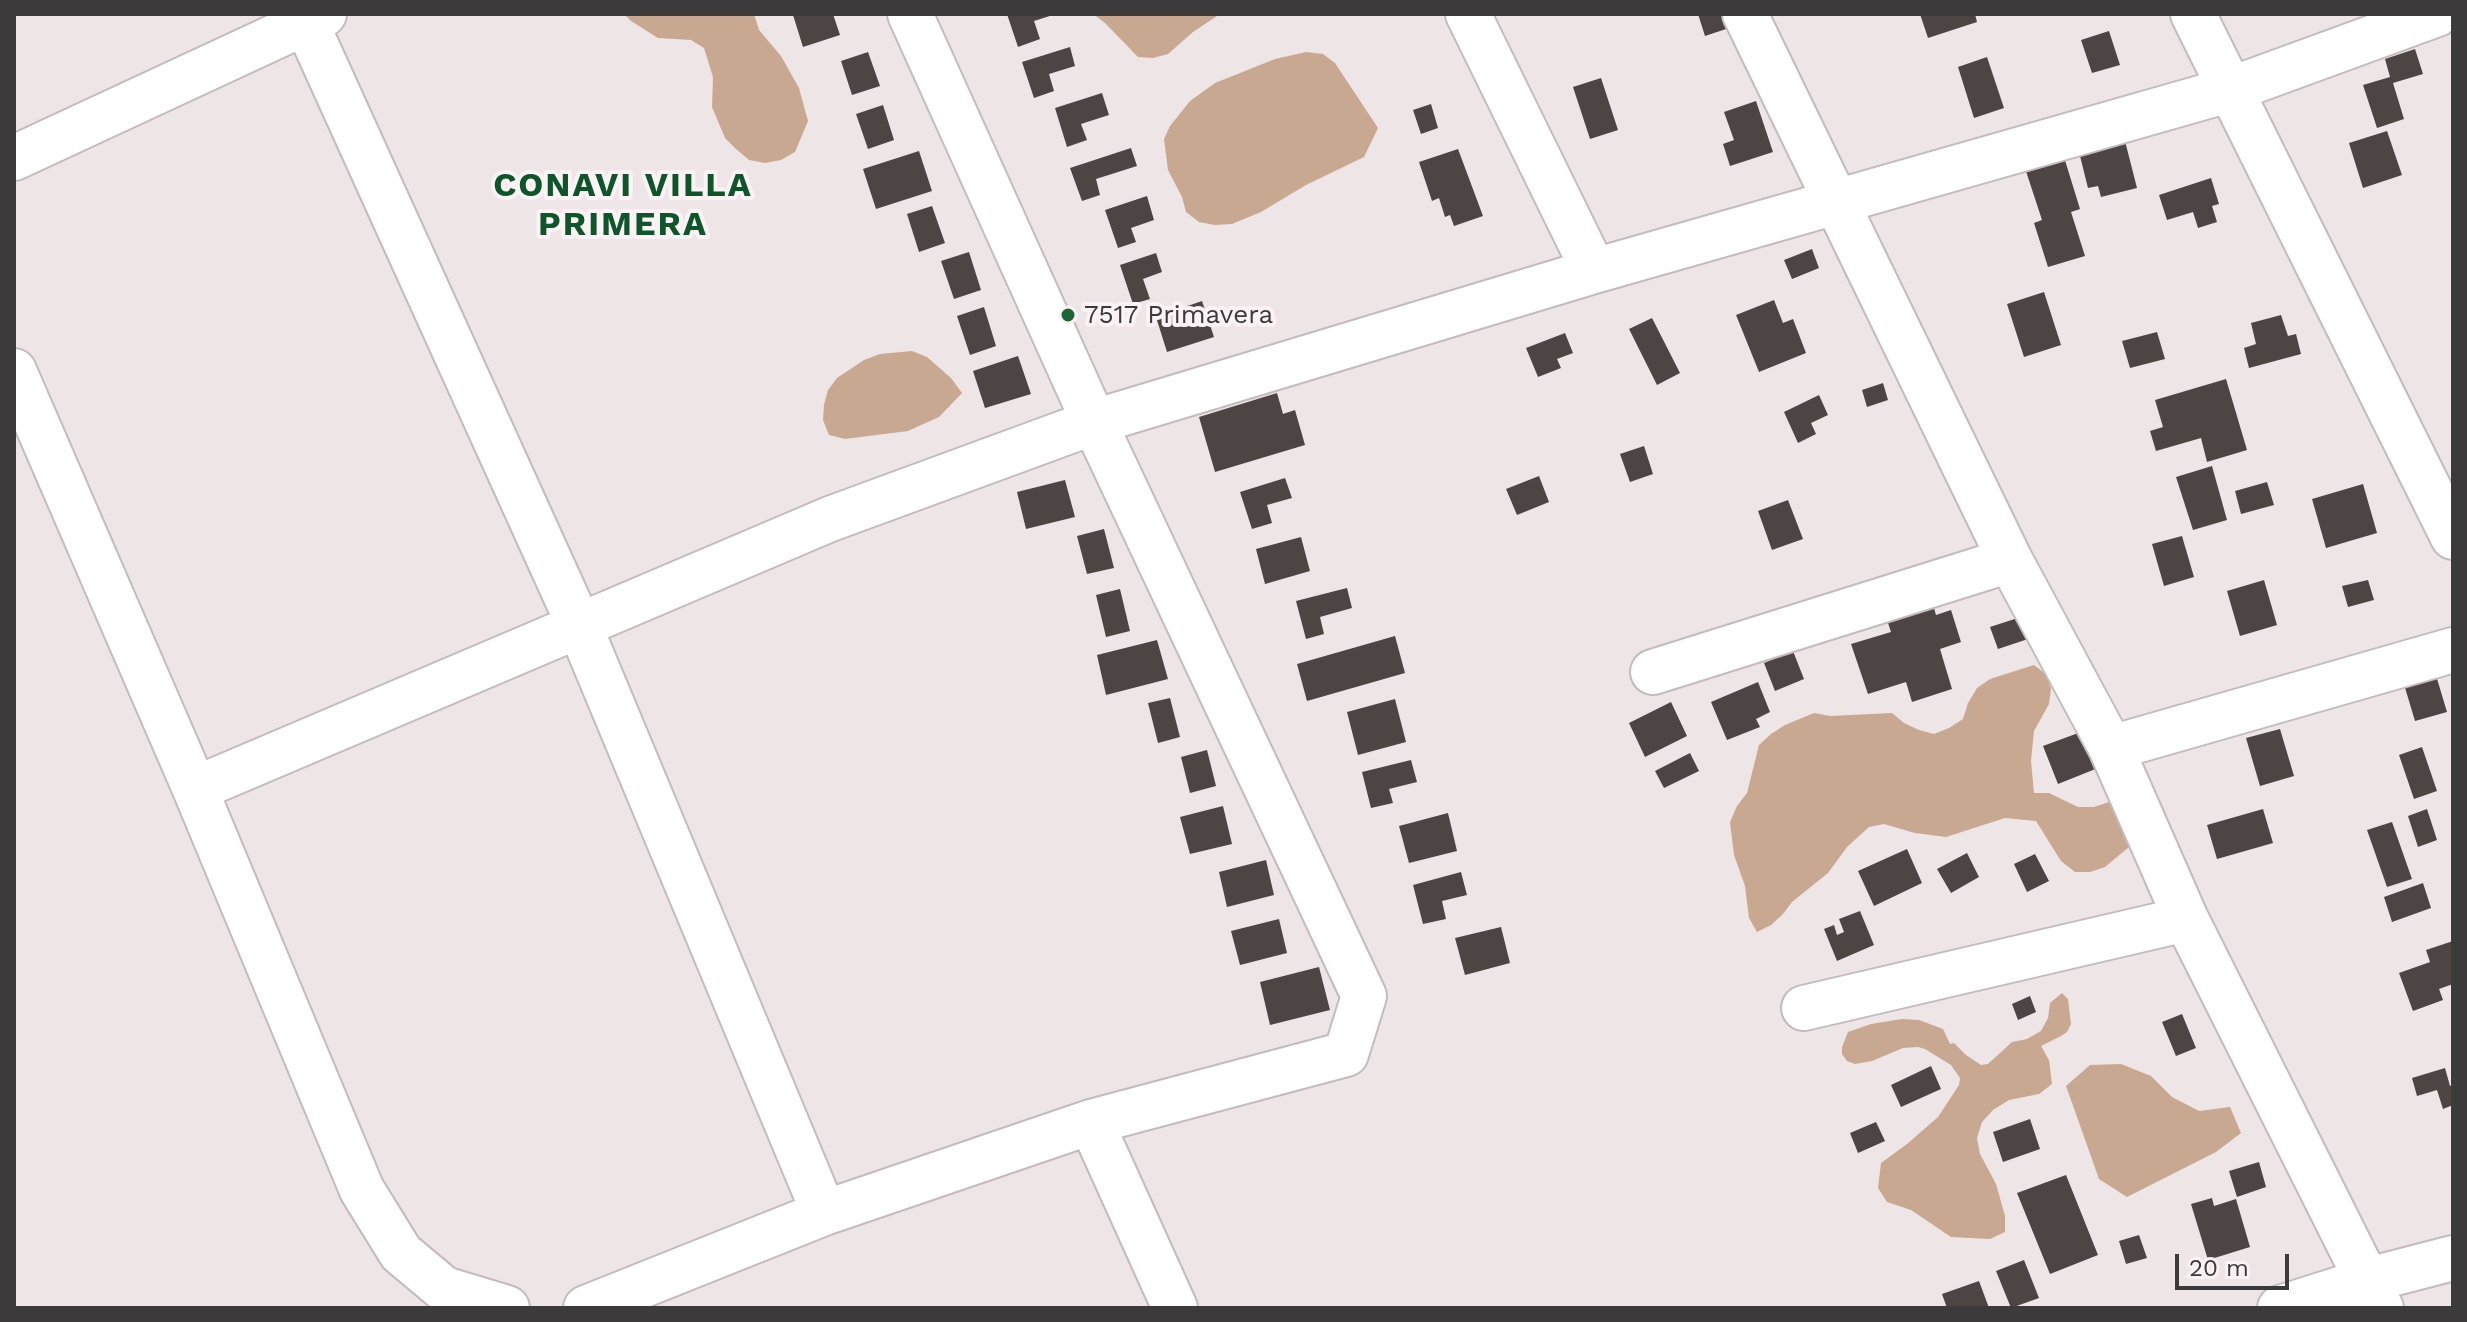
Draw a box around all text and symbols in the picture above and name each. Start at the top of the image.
district label: CONAVI VILLA PRIMERA [493,166,753,246]
place label: 7517 Primavera [1084,299,1273,331]
marker: 7517 Primavera [1059,306,1077,324]
scale bar [2179,1238,2293,1288]
text: 20 m [2189,1254,2249,1282]

